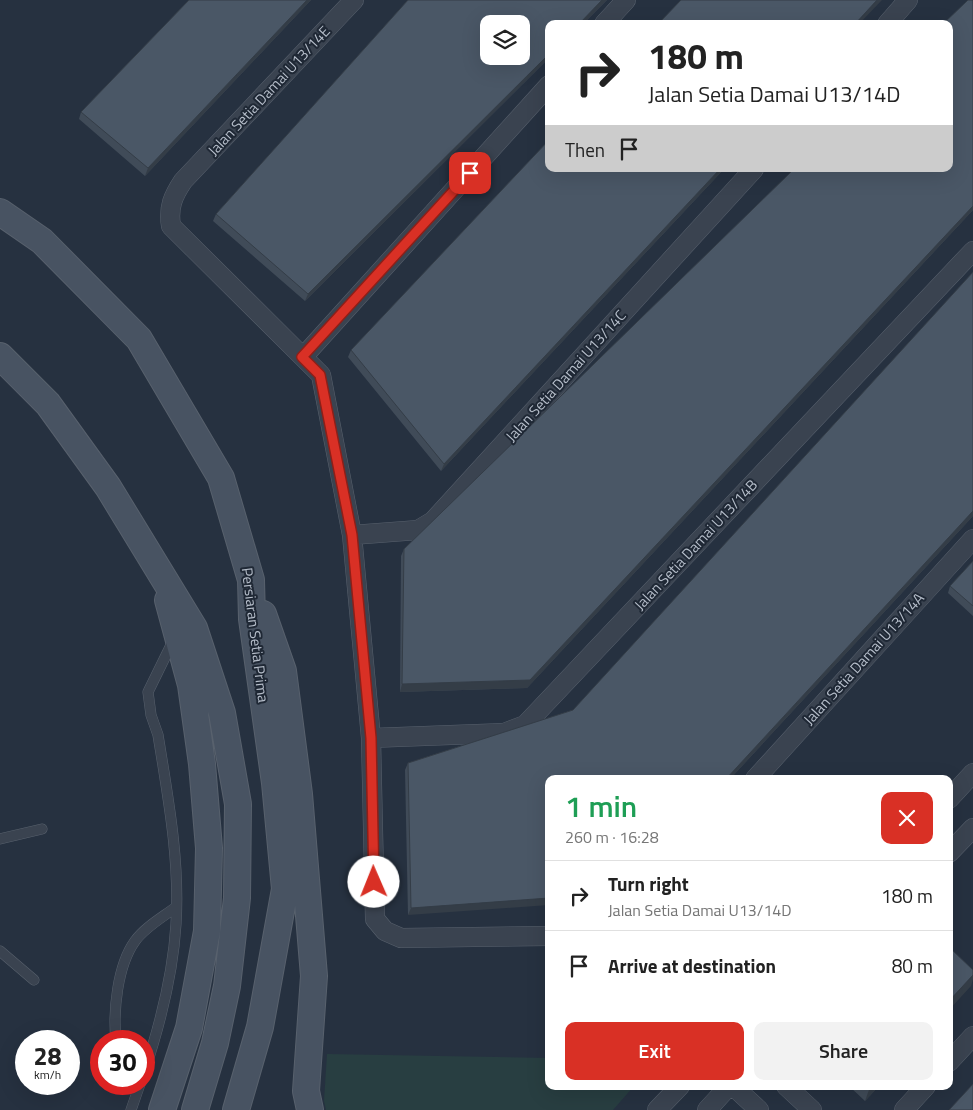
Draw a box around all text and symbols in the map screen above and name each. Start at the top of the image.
map controls [480,15,530,65]
button: layers [480,15,530,65]
street label: Jalan Setia Damai U13/14E [202,20,335,161]
text: 180 m [648,29,744,83]
icon: right [565,40,630,105]
text: Jalan Setia Damai U13/14D [648,77,901,111]
text: Then [565,135,605,164]
icon: arrive [615,135,643,163]
pin [449,152,491,194]
icon: arrive [456,159,484,187]
street label: Jalan Setia Damai U13/14C [500,305,631,447]
street label: Jalan Setia Damai U13/14B [629,474,763,615]
street label: Persiaran Setia Prima [236,566,275,704]
street label: Jalan Setia Damai U13/14A [798,587,930,730]
text: 1 min [565,783,637,829]
button: close [881,792,933,844]
text: 260 m · 16:28 [565,825,659,849]
position arrow [347,855,399,907]
text: Turn right [608,869,689,898]
text: 180 m [881,881,933,910]
icon: right [565,882,593,910]
text: Jalan Setia Damai U13/14D [608,898,792,922]
text: Arrive at destination [608,951,776,980]
text: 80 m [892,951,933,980]
icon: arrive [565,952,593,980]
button: Exit [565,1022,744,1080]
button: Share [754,1022,933,1080]
speed limit sign: 30 [90,1030,155,1095]
text: 28 [33,1037,62,1075]
text: km/h [34,1065,61,1084]

